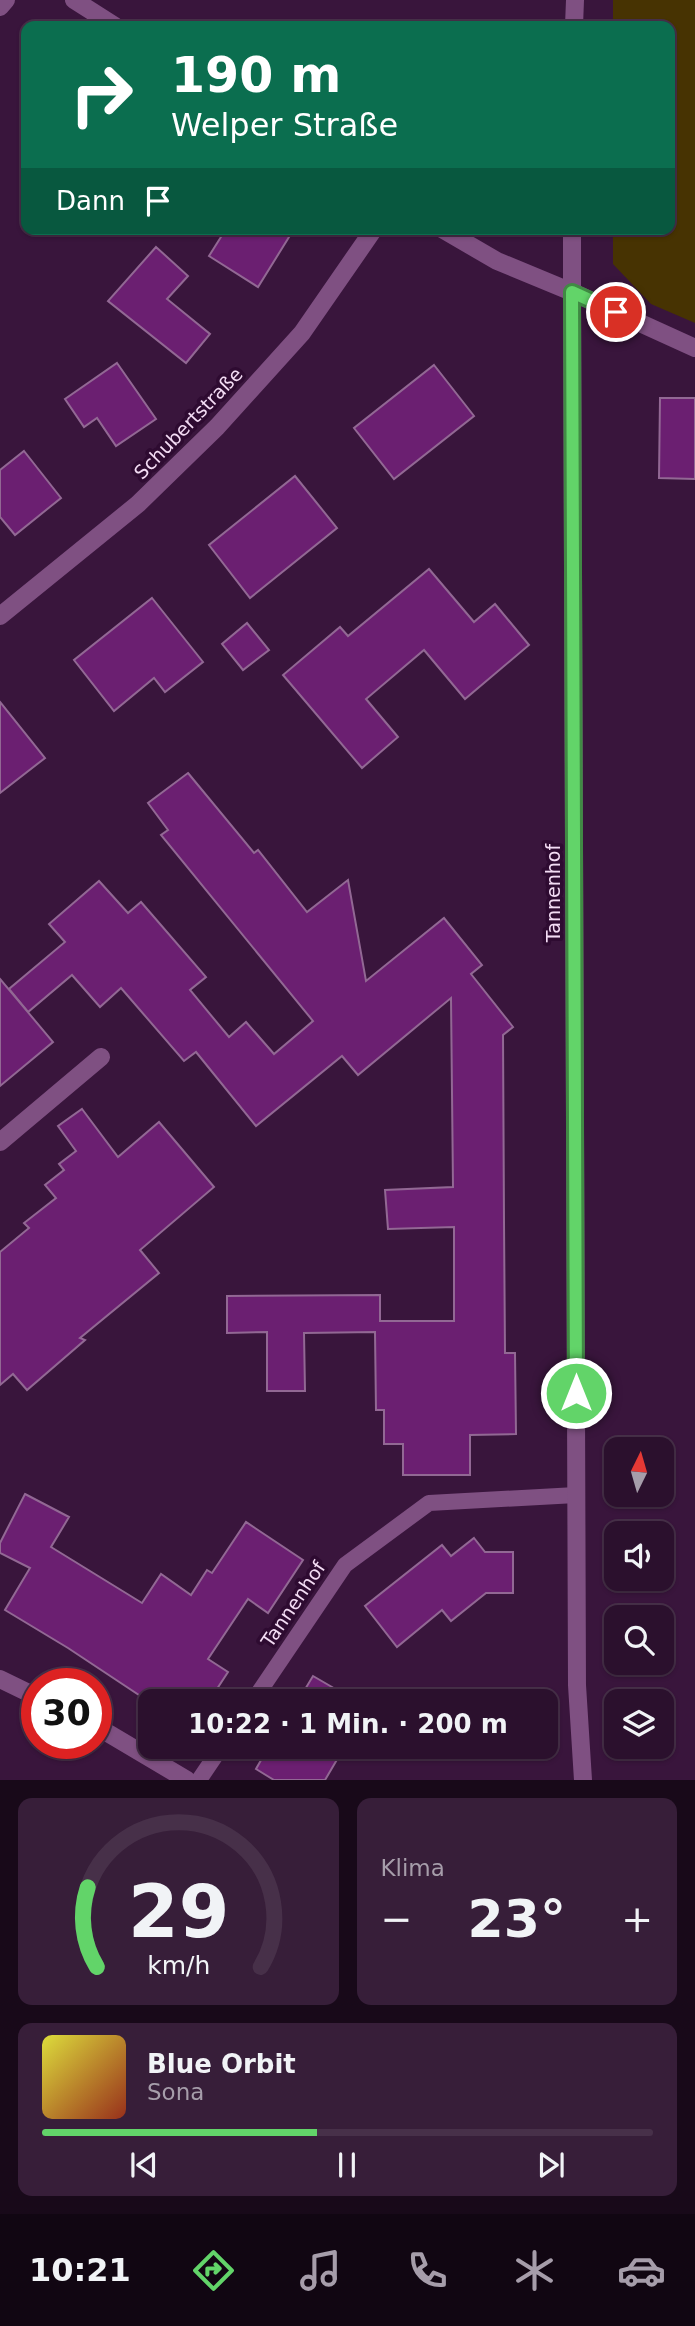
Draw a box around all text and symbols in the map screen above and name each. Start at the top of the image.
text: 190 m [171,47,341,104]
icon: right [56,49,147,140]
text: Welper Straße [171,106,398,144]
icon: arrive [139,182,177,220]
text: Dann [56,186,125,216]
pin [586,282,646,342]
icon: arrive [597,293,635,331]
street label: Schubertstraße [129,363,247,483]
street label: Tannenhof [542,843,564,943]
position arrow [539,1356,613,1430]
north arrow [604,1437,674,1507]
map controls [604,1437,674,1759]
button: sound [604,1521,674,1591]
street label: Tannenhof [256,1556,330,1652]
button: search [604,1605,674,1675]
speed limit sign: 30 [21,1668,112,1759]
button: layers [604,1689,674,1759]
text: 10:22 · 1 Min. · 200 m [188,1709,508,1739]
text: Klima [381,1855,445,1881]
text: 29 [128,1870,229,1955]
text: 23° [468,1889,566,1949]
text: − [381,1897,412,1941]
text: + [621,1897,653,1941]
text: km/h [147,1951,210,1980]
text: Blue Orbit [147,2049,296,2079]
text: Sona [147,2079,204,2105]
icon: previous [125,2146,163,2184]
icon: pause [328,2146,366,2184]
icon: next [532,2146,570,2184]
icon: directions [189,2246,238,2295]
icon: music [296,2246,345,2295]
icon: phone [403,2246,452,2295]
icon: climate [510,2246,559,2295]
icon: car [617,2246,666,2295]
text: 10:21 [29,2251,131,2289]

